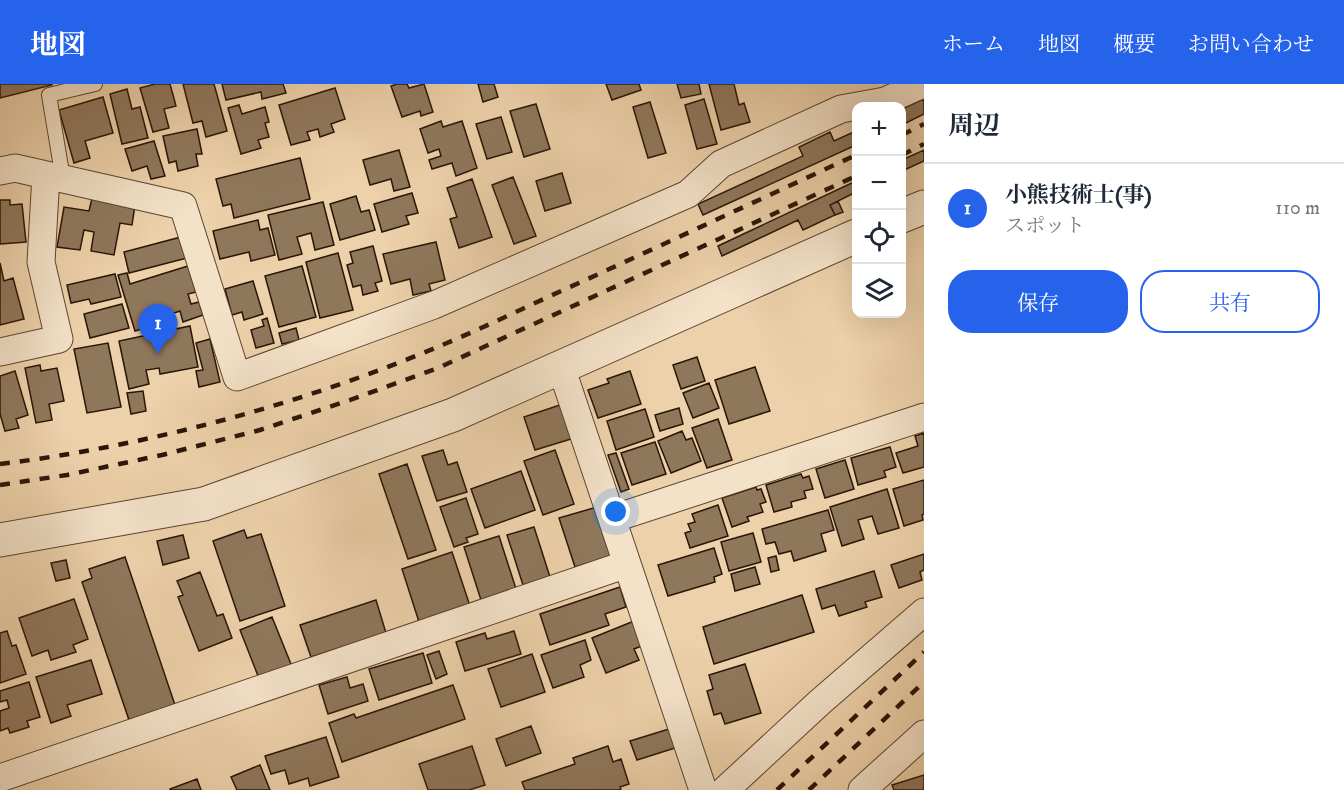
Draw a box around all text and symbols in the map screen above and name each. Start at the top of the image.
text: 地図 [30,28,86,63]
text: ホーム [942,32,1005,58]
text: 地図 [1038,32,1080,58]
text: 概要 [1113,32,1155,58]
text: お問い合わせ [1188,32,1314,58]
map controls [852,102,906,318]
button: + [852,102,906,156]
text: 周辺 [948,110,1000,143]
button: − [852,156,906,210]
text: 小熊技術士(事) [1005,182,1152,209]
text: 1 [964,196,971,221]
text: 110 m [1275,196,1320,221]
button: locate [852,210,906,264]
text: スポット [1005,214,1085,239]
button: layers [852,264,906,318]
button: 保存 [948,270,1128,333]
button: 共有 [1140,270,1320,333]
pin: 1 [138,304,178,354]
your location [601,497,630,526]

